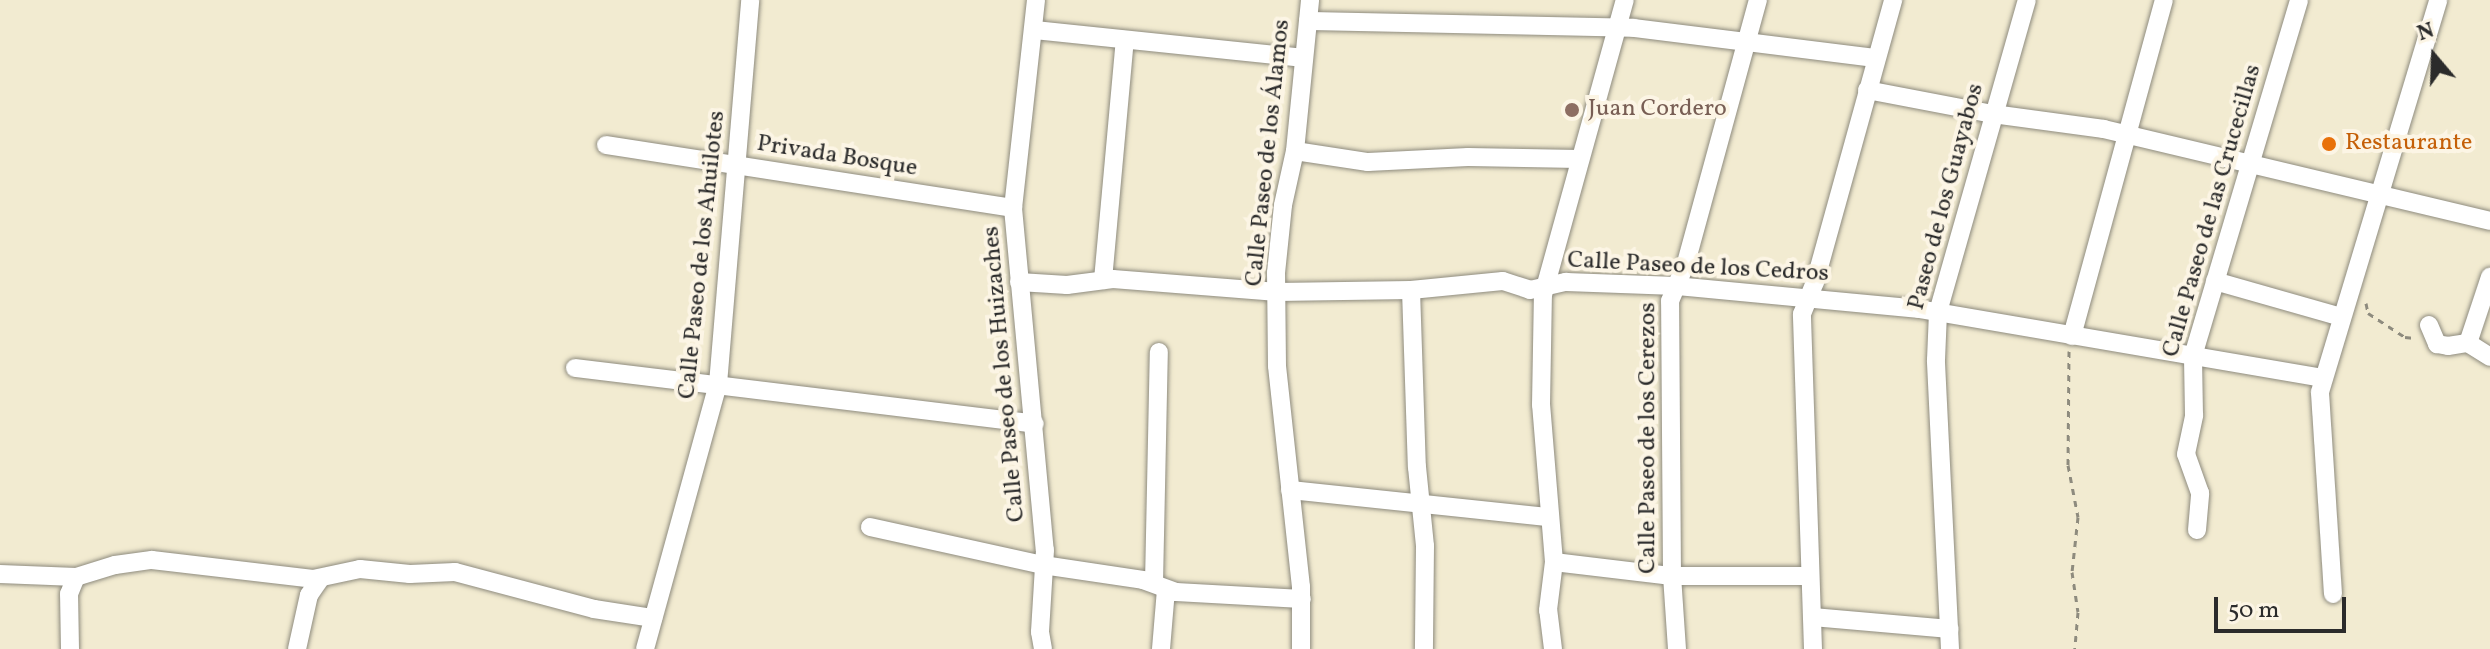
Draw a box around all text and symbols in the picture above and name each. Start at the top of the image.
north arrow [2394,16,2474,96]
text: N [2413,16,2439,50]
street label: Calle Paseo de los Álamos [1241,18,1297,288]
street label: Calle Paseo de las Crucecillas [2157,61,2269,361]
street label: Paseo de los Guayabos [1903,81,1991,313]
place label: Juan Cordero [1588,96,1727,124]
marker: Juan Cordero [1563,101,1581,119]
street label: Calle Paseo de los Ahuilotes [674,109,732,401]
street label: Privada Bosque [755,130,919,184]
place label: Restaurante [2345,130,2472,158]
marker: Restaurante [2320,135,2338,153]
street label: Calle Paseo de los Huizaches [978,225,1032,523]
street label: Calle Paseo de los Cedros [1567,247,1829,289]
street label: Calle Paseo de los Cerezos [1635,302,1663,574]
scale bar [2218,581,2350,631]
text: 50 m [2228,594,2280,628]

